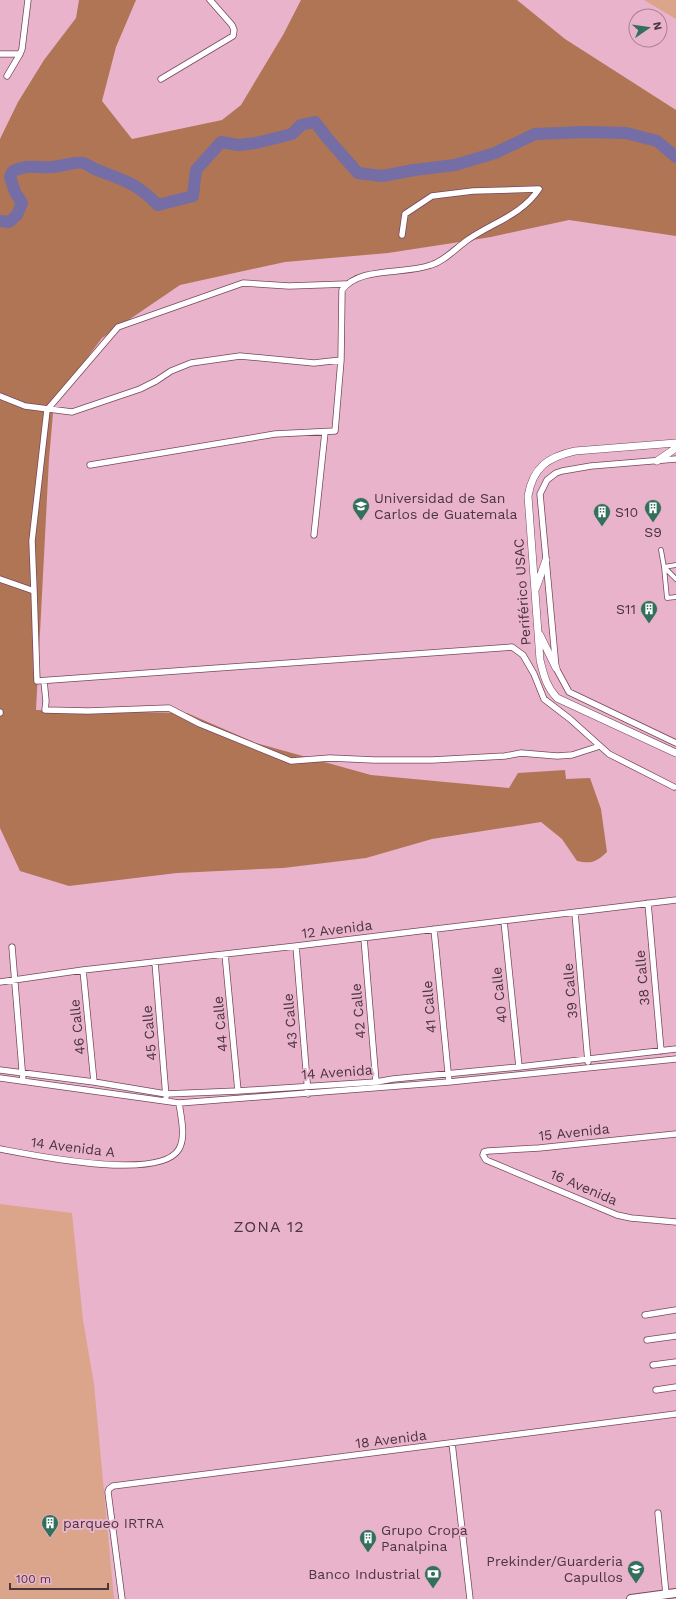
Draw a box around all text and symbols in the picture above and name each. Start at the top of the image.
north arrow [628,8,668,48]
text: N [650,20,665,31]
place label: Universidad de San Carlos de Guatemala [374,490,518,522]
school or university icon: Universidad de San Carlos de Guatemala [351,496,371,521]
building icon: S9 [643,498,663,523]
building icon: S10 [592,502,612,527]
place label: S10 [615,504,638,520]
place label: S9 [644,524,662,540]
street label: Periférico USAC [510,538,534,646]
building icon: S11 [639,599,659,624]
place label: S11 [616,601,636,617]
street label: 12 Avenida [301,917,373,941]
street label: 38 Calle [632,950,652,1006]
street label: 39 Calle [560,963,580,1019]
street label: 40 Calle [488,966,510,1024]
street label: 41 Calle [419,980,439,1034]
street label: 42 Calle [348,983,368,1039]
street label: 43 Calle [280,993,300,1049]
street label: 44 Calle [210,995,230,1053]
street label: 46 Calle [66,998,88,1056]
street label: 45 Calle [139,1005,159,1061]
street label: 14 Avenida [301,1062,373,1082]
street label: 15 Avenida [538,1120,610,1144]
street label: 14 Avenida A [30,1134,116,1160]
street label: 16 Avenida [548,1166,620,1208]
district label: ZONA 12 [233,1217,305,1236]
street label: 18 Avenida [355,1427,428,1451]
building icon: parqueo IRTRA [40,1513,60,1538]
place label: parqueo IRTRA [63,1515,164,1531]
place label: Grupo Cropa Panalpina [381,1522,468,1554]
building icon: Grupo Cropa Panalpina [358,1528,378,1553]
place label: Prekinder/Guarderia Capullos [486,1553,623,1585]
school or university icon: Prekinder/Guarderia Capullos [626,1559,646,1584]
bank icon: Banco Industrial [423,1564,443,1589]
scale bar [10,1565,108,1591]
place label: Banco Industrial [308,1566,421,1582]
text: 100 m [16,1572,51,1586]

